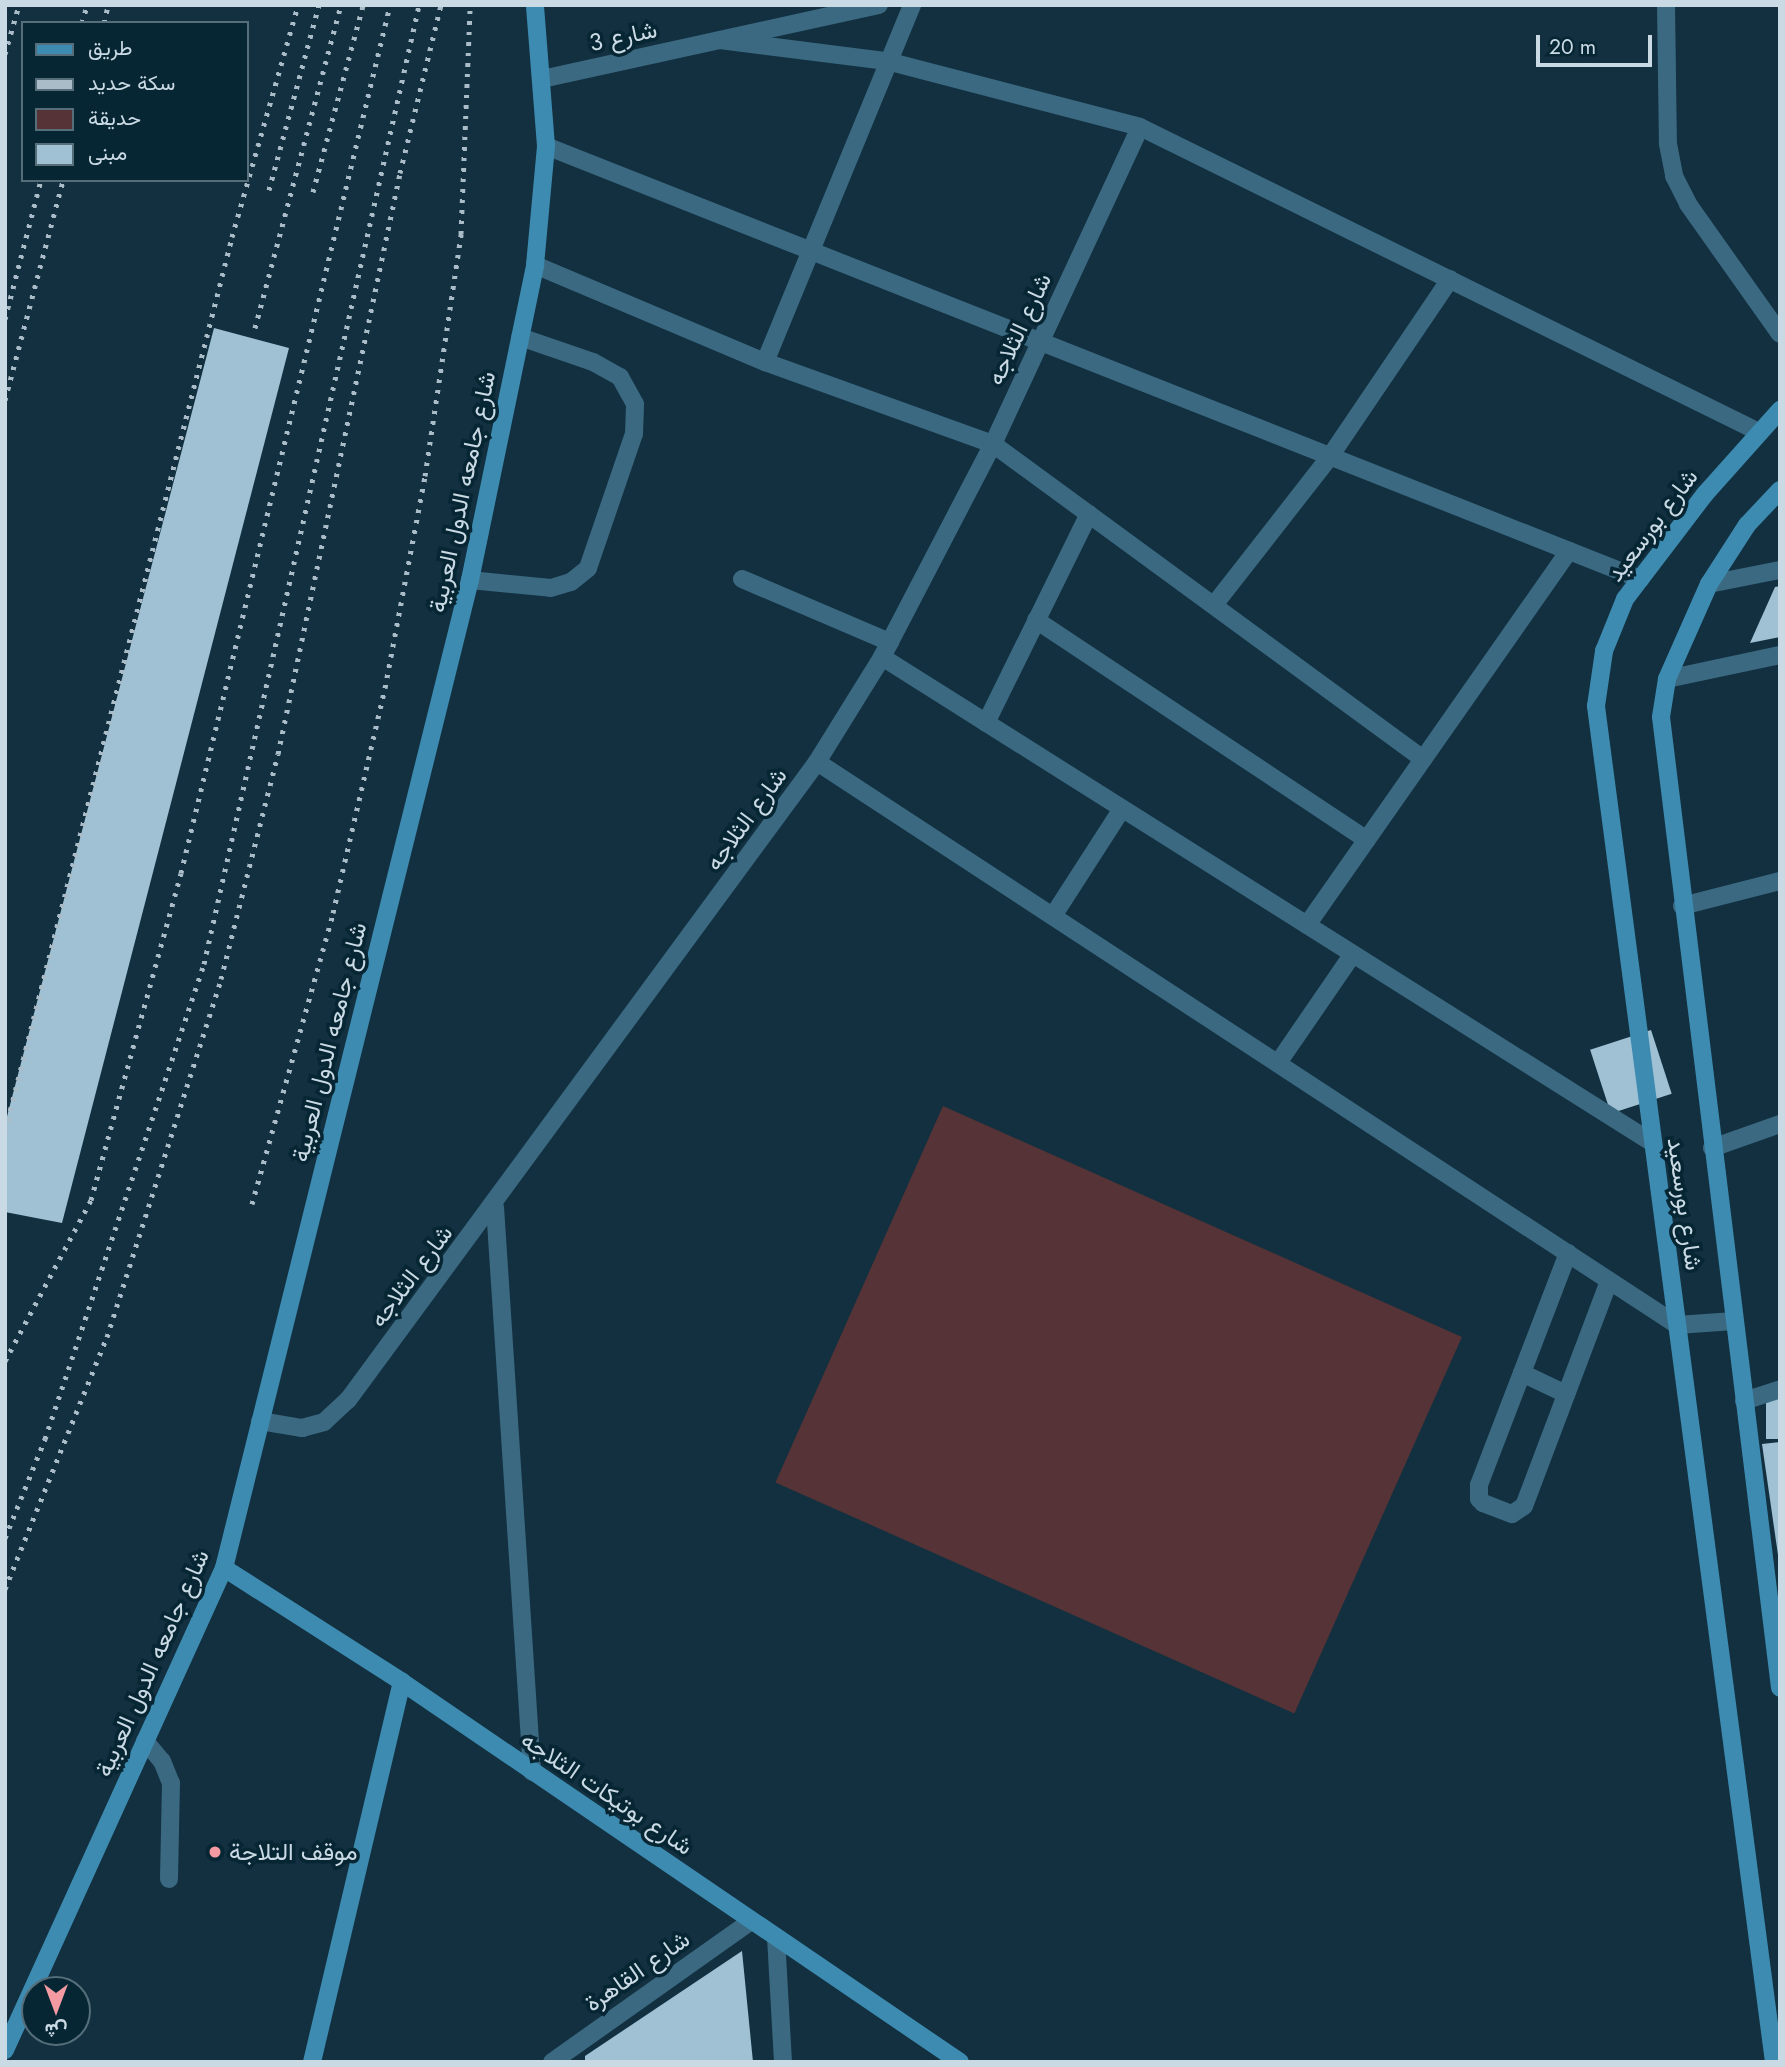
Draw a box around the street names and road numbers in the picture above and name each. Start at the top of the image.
street label: شارع 3 [586,15,660,57]
street label: شارع الثلاجه [981,268,1057,390]
street label: شارع جامعه الدول العربية [422,369,502,615]
street label: شارع بورسعيد [1600,463,1704,587]
street label: شارع الثلاجه [699,762,793,876]
street label: شارع جامعه الدول العربية [285,919,373,1165]
street label: شارع بورسعيد [1661,1136,1709,1272]
street label: شارع الثلاجه [363,1219,459,1333]
street label: شارع جامعه الدول العربية [89,1545,215,1781]
street label: شارع بوتيكات الثلاجه [516,1725,698,1861]
street label: شارع القاهرة [579,1924,695,2018]

